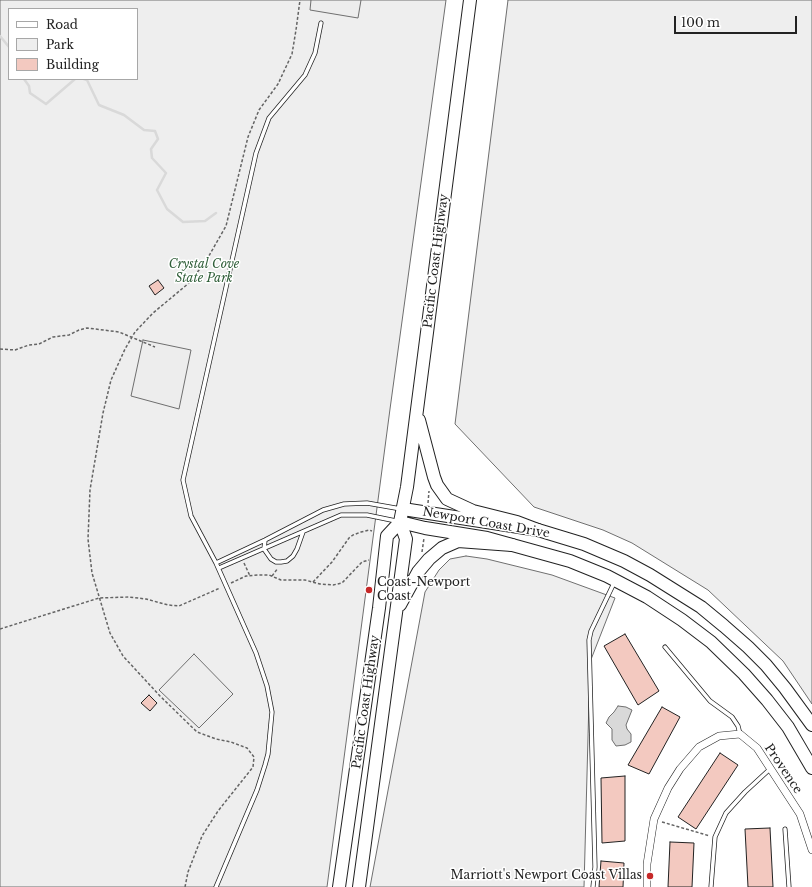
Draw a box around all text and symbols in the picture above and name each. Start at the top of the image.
legend [8,8,138,80]
scale bar [676,8,799,34]
text: 100 m [681,15,720,30]
text: Road [46,17,78,32]
text: Park [46,37,74,52]
text: Building [46,57,99,72]
street label: Pacific Coast Highway [421,193,451,329]
park label: Crystal Cove State Park [169,258,239,286]
street label: Newport Coast Drive [421,505,551,541]
place label: Coast-Newport Coast [377,576,470,604]
marker: Coast-Newport Coast [364,585,374,595]
street label: Pacific Coast Highway [349,634,383,770]
street label: Provence [761,741,805,797]
place label: Marriott's Newport Coast Villas [451,869,642,883]
marker: Marriott's Newport Coast Villas [645,871,655,881]

